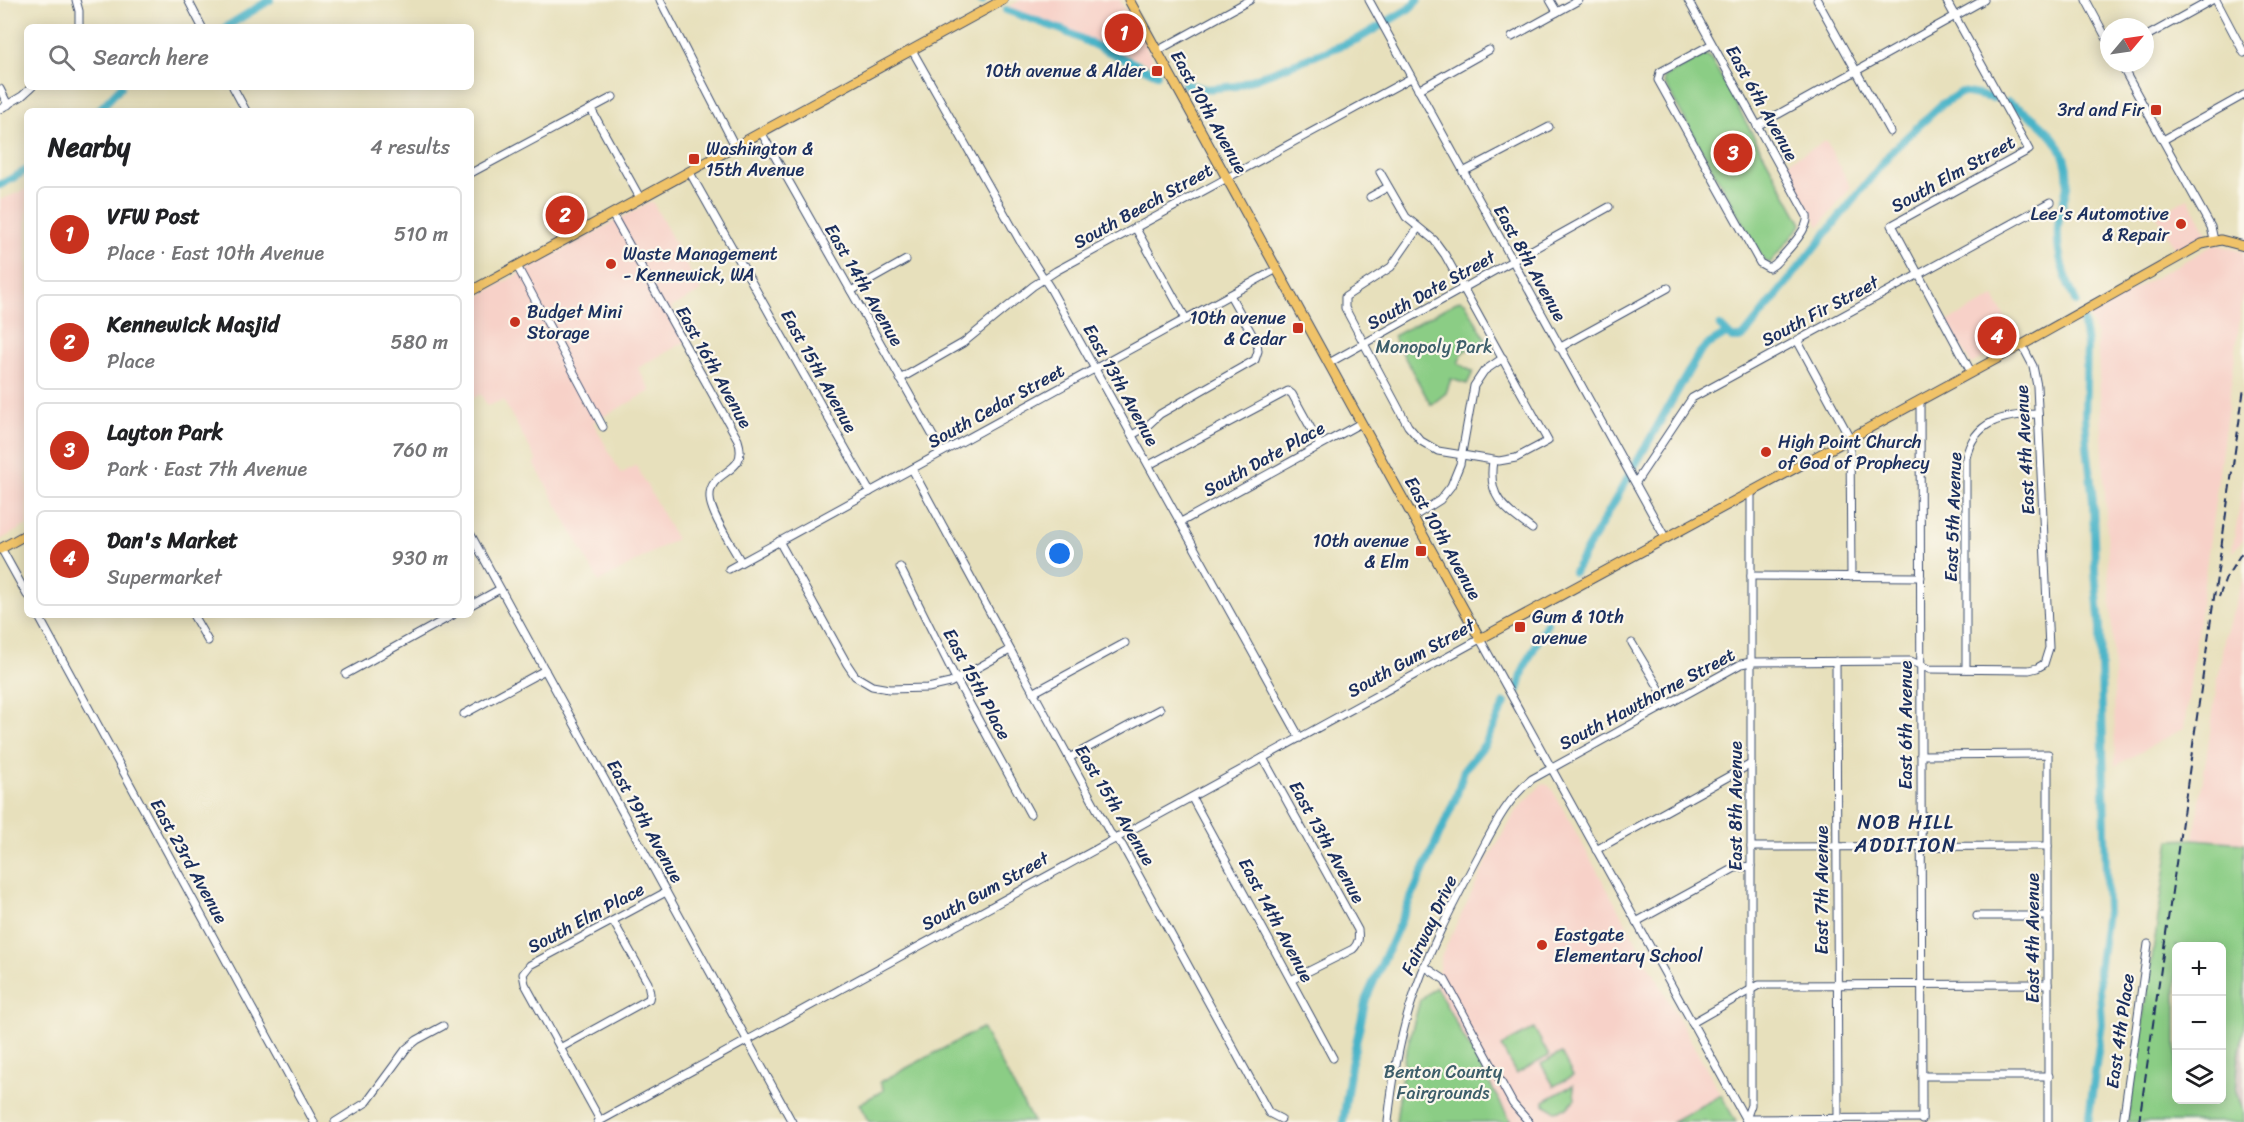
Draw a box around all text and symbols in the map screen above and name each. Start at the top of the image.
pin: 1 [1104,10,1144,56]
north arrow [2100,18,2154,72]
search box [24,24,474,90]
text: Search here [93,38,209,77]
street label: East 6th Avenue [1717,39,1807,167]
icon: search [45,41,78,74]
street label: East 10th Avenue [1162,44,1257,180]
place label: 10th avenue & Alder [985,55,1147,87]
marker: 10th avenue & Alder [1150,64,1164,78]
place label: 3rd and Fir [2057,94,2146,126]
marker: 3rd and Fir [2149,103,2163,117]
text: Nearby [48,124,130,170]
street label: South Elm Street [1885,126,2021,222]
text: 4 results [370,130,450,165]
pin: 3 [1714,130,1752,176]
place label: Washington & 15th Avenue [706,133,813,186]
marker: Washington & 15th Avenue [687,152,701,166]
street label: South Beech Street [1067,154,1219,258]
pin: 2 [546,192,584,238]
text: VFW Post [107,197,200,236]
place label: Lee's Automotive & Repair [2031,198,2171,251]
street label: East 8th Avenue [1485,199,1576,328]
text: 1 [65,217,74,252]
text: 510 m [394,217,448,252]
street label: East 14th Avenue [816,217,912,353]
marker: Lee's Automotive & Repair [2174,217,2188,231]
text: Place · East 10th Avenue [107,236,324,271]
place label: Waste Management - Kennewick, WA [623,238,778,291]
street label: South Date Street [1361,241,1502,339]
marker: Waste Management - Kennewick, WA [604,257,618,271]
street label: South Fir Street [1755,266,1885,356]
place label: Budget Mini Storage [527,296,623,349]
street label: East 16th Avenue [667,299,761,435]
place label: 10th avenue & Cedar [1190,302,1288,355]
street label: East 15th Avenue [772,303,866,439]
text: Kennewick Masjid [107,305,279,344]
pin: 4 [1978,314,2016,358]
marker: Budget Mini Storage [508,315,522,329]
street label: East 13th Avenue [1074,318,1168,453]
marker: 10th avenue & Cedar [1291,321,1305,335]
text: 2 [64,325,75,360]
text: 580 m [391,325,448,360]
park label: Monopoly Park [1375,331,1493,363]
text: Place [107,344,155,379]
street label: South Cedar Street [921,355,1071,457]
street label: East 4th Avenue [2006,384,2044,516]
street label: South Date Place [1197,412,1331,506]
text: Layton Park [107,413,223,452]
place label: High Point Church of God of Prophecy [1778,426,1930,479]
text: 3 [64,433,75,468]
text: 760 m [392,433,448,468]
marker: High Point Church of God of Prophecy [1759,445,1773,459]
street label: East 5th Avenue [1935,451,1971,582]
text: Park · East 7th Avenue [107,452,307,487]
street label: East 10th Avenue [1396,470,1491,606]
text: Dan's Market [107,521,238,560]
place label: 10th avenue & Elm [1313,525,1409,578]
your location [1045,539,1074,568]
text: 4 [63,541,76,576]
text: 930 m [392,541,448,576]
marker: 10th avenue & Elm [1414,544,1428,558]
text: Supermarket [107,560,222,595]
place label: Gum & 10th avenue [1532,601,1624,654]
street label: South Gum Street [1341,609,1482,706]
marker: Gum & 10th avenue [1513,620,1527,634]
street label: East 15th Place [934,622,1020,746]
street label: South Hawthorne Street [1553,639,1741,759]
street label: East 6th Avenue [1890,660,1922,789]
street label: East 15th Avenue [1066,738,1164,872]
street label: East 8th Avenue [1720,741,1752,871]
street label: East 19th Avenue [598,753,692,889]
street label: East 13th Avenue [1280,775,1374,910]
street label: East 23rd Avenue [141,792,237,930]
district label: NOB HILL ADDITION [1854,805,1957,863]
street label: East 7th Avenue [1806,825,1838,955]
street label: South Gum Street [915,842,1056,939]
street label: East 14th Avenue [1230,852,1323,989]
street label: Fairway Drive [1392,870,1466,980]
street label: East 4th Avenue [2017,873,2049,1003]
street label: South Elm Place [522,874,650,962]
place label: Eastgate Elementary School [1554,919,1703,972]
marker: Eastgate Elementary School [1535,938,1549,952]
map controls [2172,942,2226,1104]
button: + [2172,942,2226,996]
street label: East 4th Place [2096,971,2144,1091]
button: − [2172,996,2226,1050]
button: layers [2172,1050,2226,1104]
park label: Benton County Fairgrounds [1384,1056,1503,1109]

